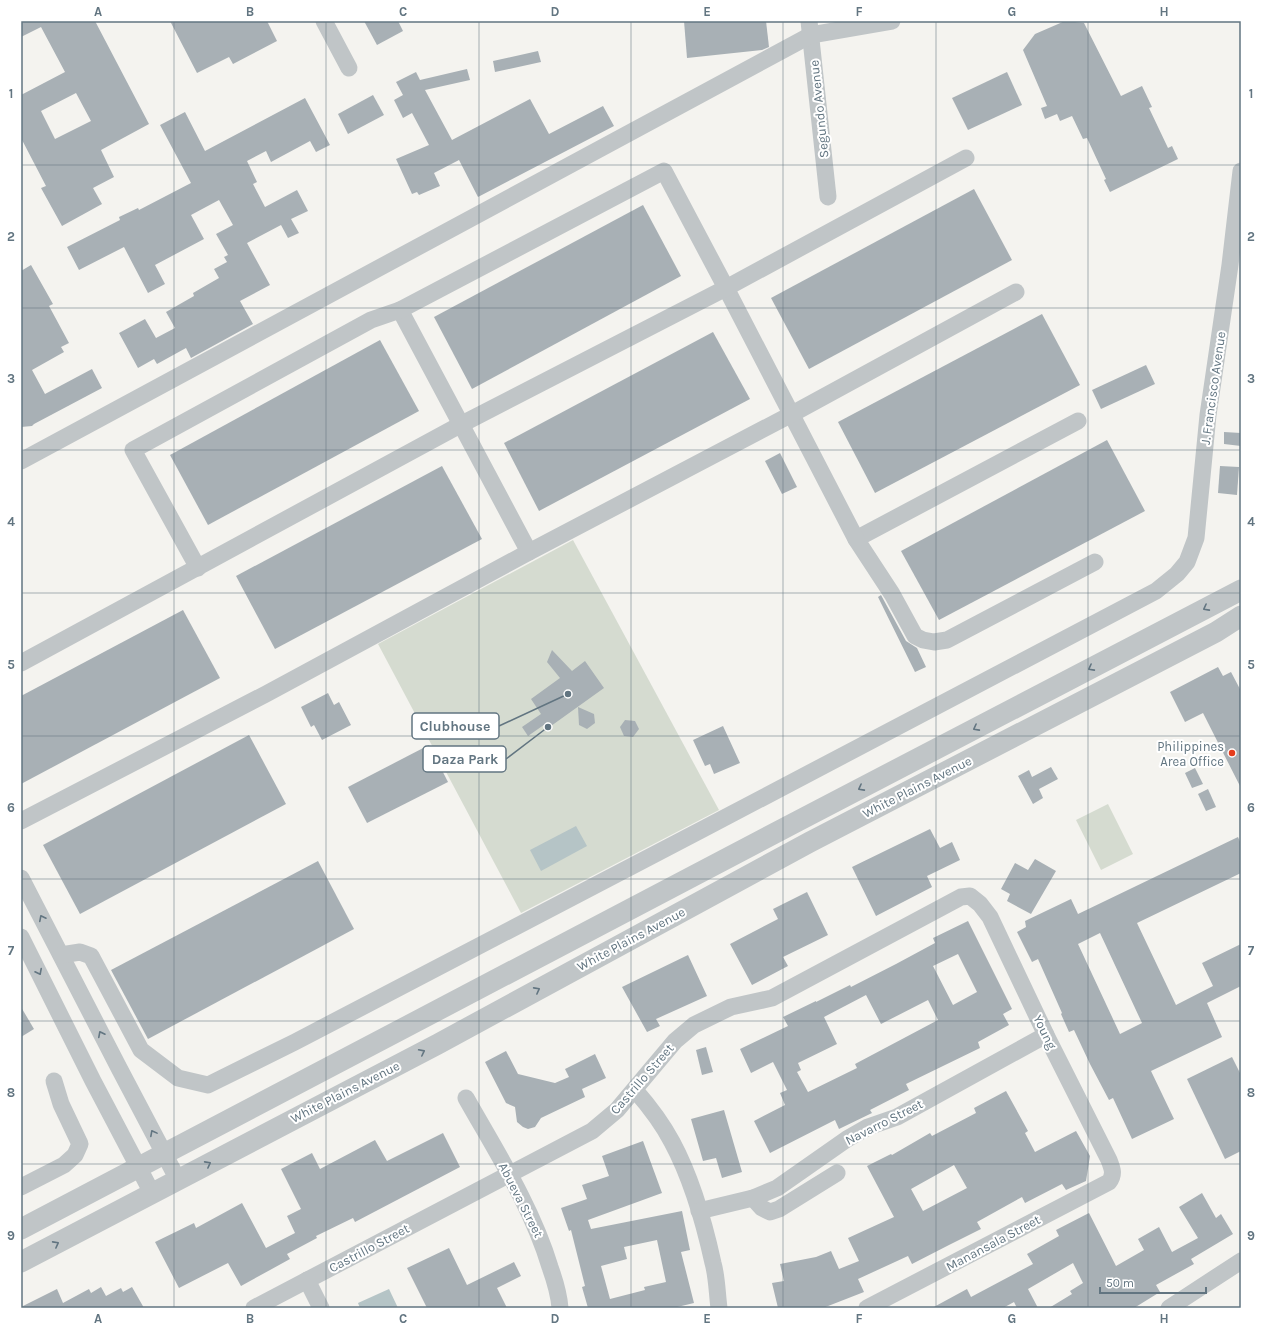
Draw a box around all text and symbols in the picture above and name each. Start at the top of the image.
text: A [94,4,102,19]
text: B [246,4,254,19]
text: C [399,4,407,19]
text: D [551,4,560,19]
text: E [703,4,711,19]
text: F [855,4,863,19]
text: G [1008,4,1016,19]
text: H [1159,4,1169,19]
street label: Segundo Avenue [806,59,832,159]
text: 1 [9,86,13,101]
text: 1 [1249,86,1253,101]
text: 2 [7,229,15,244]
text: 2 [1247,229,1255,244]
street label: J. Francisco Avenue [1198,330,1228,446]
text: 3 [7,371,15,386]
text: 3 [1247,371,1255,386]
text: 4 [7,514,15,529]
text: 4 [1247,514,1255,529]
one-way arrow [1203,603,1211,611]
text: 5 [7,657,15,672]
text: 5 [1247,657,1255,672]
one-way arrow [1088,663,1095,671]
callout: Clubhouse [412,713,499,739]
text: Clubhouse [420,718,490,735]
one-way arrow [973,724,980,731]
place label: Philippines Area Office [1157,739,1224,769]
callout: Daza Park [423,746,506,772]
marker: Philippines Area Office [1227,748,1237,758]
text: Daza Park [432,751,499,768]
street label: White Plains Avenue [860,753,974,821]
one-way arrow [857,784,865,791]
text: 6 [7,800,15,815]
text: 6 [1247,800,1255,815]
street label: White Plains Avenue [574,904,688,974]
one-way arrow [39,915,47,922]
text: 7 [8,943,15,958]
text: 7 [1248,943,1255,958]
one-way arrow [34,968,41,975]
one-way arrow [532,988,540,995]
street label: Young [1030,1012,1060,1052]
one-way arrow [98,1031,106,1038]
street label: Castrillo Street [607,1041,677,1117]
one-way arrow [418,1049,425,1057]
street label: White Plains Avenue [288,1058,402,1126]
text: 8 [7,1085,15,1100]
text: 8 [1247,1085,1255,1100]
street label: Navarro Street [843,1096,925,1148]
one-way arrow [150,1130,158,1138]
street label: Abueva Street [496,1160,546,1240]
one-way arrow [204,1162,211,1169]
street label: Manansala Street [943,1212,1043,1274]
street label: Castrillo Street [326,1221,412,1275]
text: 9 [7,1228,15,1243]
text: 9 [1247,1228,1255,1243]
one-way arrow [51,1242,59,1249]
scale bar [1100,1269,1206,1295]
text: 50 m [1106,1276,1134,1290]
text: A [94,1311,102,1326]
text: B [246,1311,254,1326]
text: C [399,1311,407,1326]
text: D [551,1311,560,1326]
text: E [703,1311,711,1326]
text: F [855,1311,863,1326]
text: G [1008,1311,1016,1326]
text: H [1159,1311,1169,1326]

